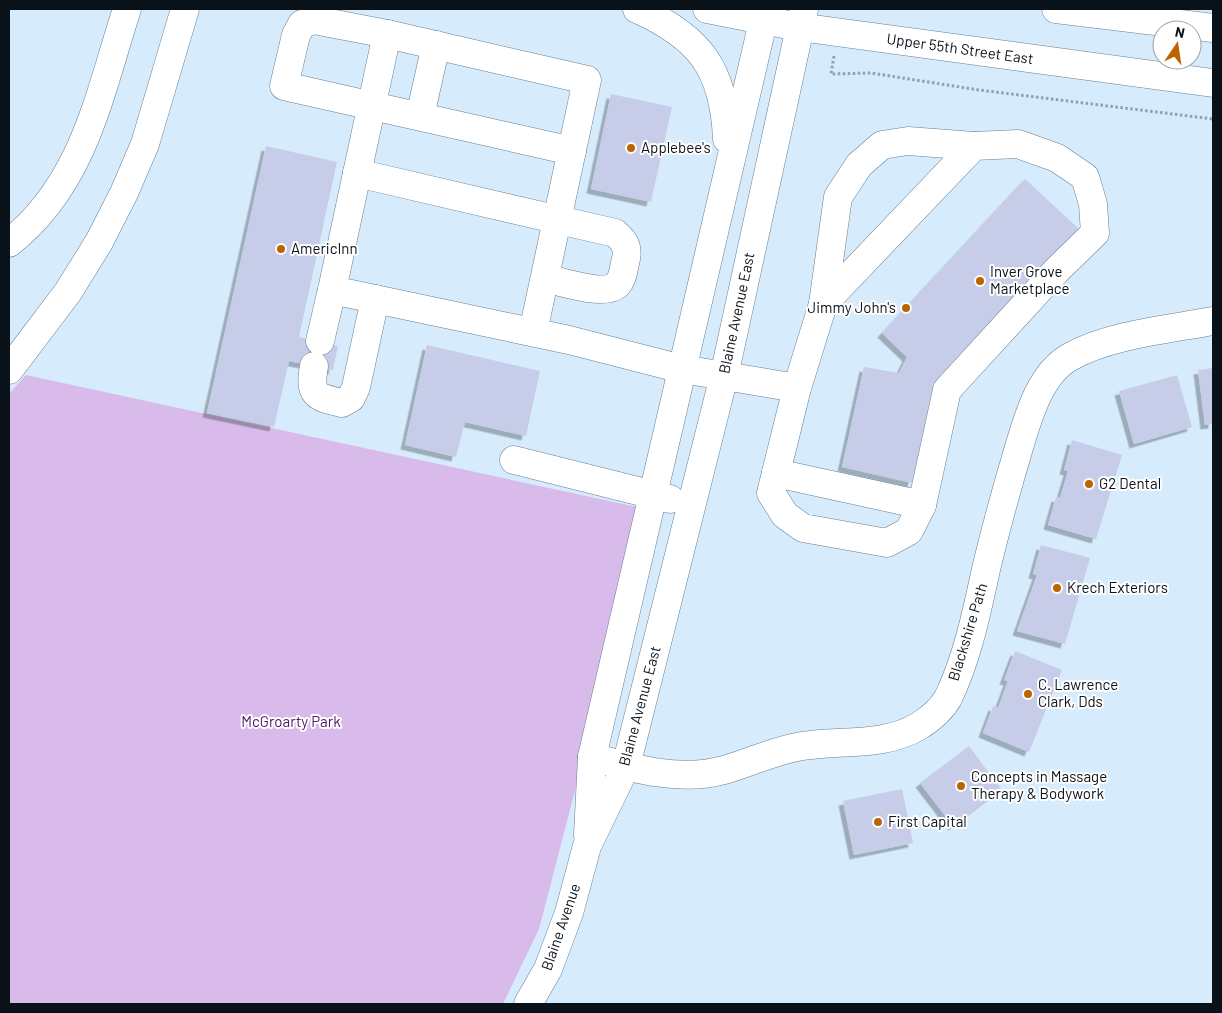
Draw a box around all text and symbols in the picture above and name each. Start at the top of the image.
north arrow [1152,20,1202,70]
text: N [1174,23,1186,41]
street label: Upper 55th Street East [886,29,1035,67]
place label: Applebee's [641,138,711,156]
marker: Applebee's [625,142,637,154]
place label: AmericInn [291,239,358,257]
marker: AmericInn [275,243,287,255]
street label: Blaine Avenue East [714,251,758,375]
place label: Inver Grove Marketplace [990,262,1070,297]
marker: Inver Grove Marketplace [974,275,986,287]
place label: Jimmy John's [808,298,896,316]
marker: Jimmy John's [900,302,912,314]
place label: G2 Dental [1099,474,1161,492]
marker: G2 Dental [1083,478,1095,490]
place label: Krech Exteriors [1067,578,1168,596]
street label: Blackshire Path [944,581,990,683]
marker: Krech Exteriors [1051,582,1063,594]
street label: Blaine Avenue East [614,644,664,768]
place label: C. Lawrence Clark, Dds [1038,675,1118,710]
marker: C. Lawrence Clark, Dds [1022,688,1034,700]
park label: McGroarty Park [241,712,341,730]
place label: Concepts in Massage Therapy & Bodywork [971,767,1107,802]
marker: Concepts in Massage Therapy & Bodywork [955,780,967,792]
place label: First Capital [888,812,967,830]
marker: First Capital [872,816,884,828]
street label: Blaine Avenue [537,881,583,973]

